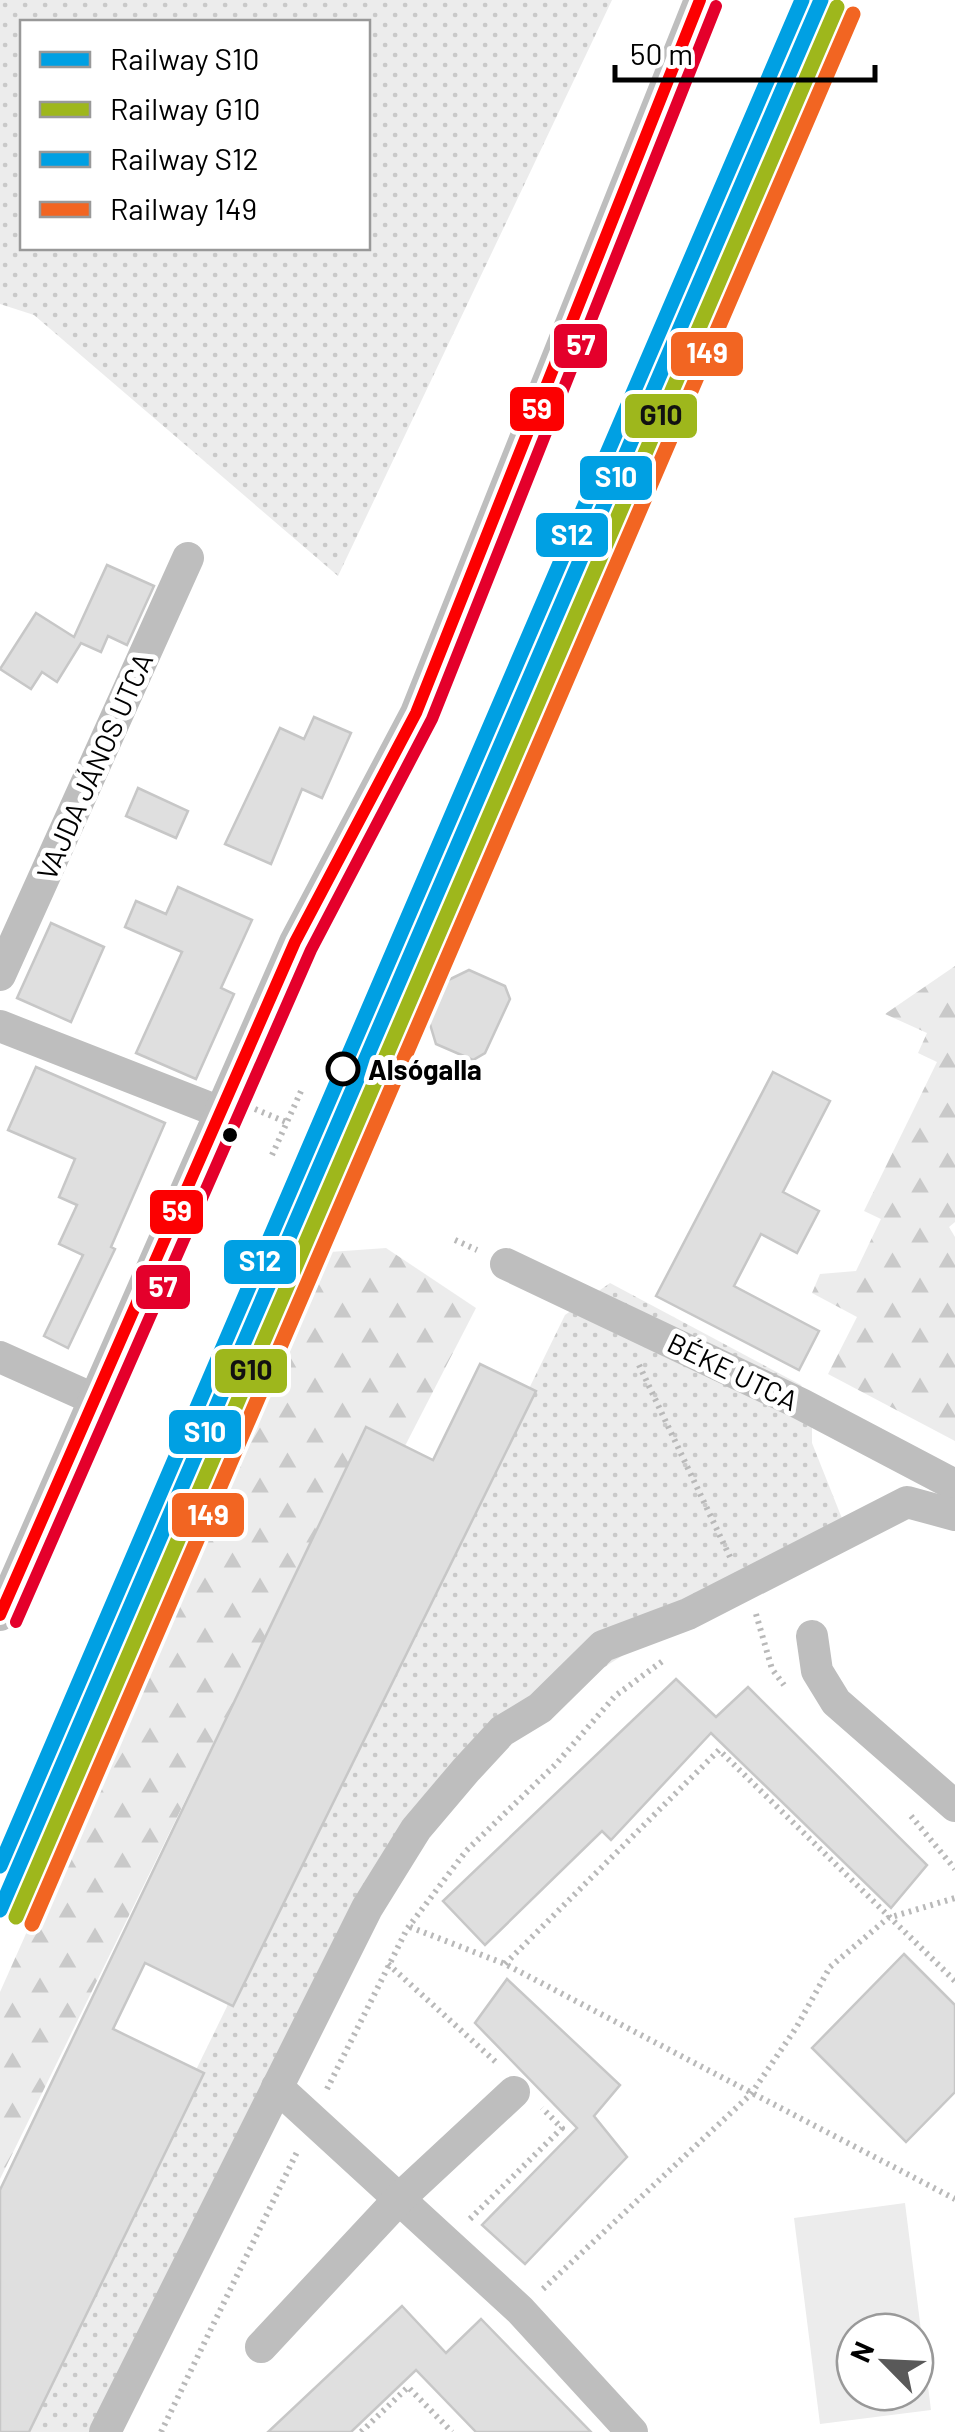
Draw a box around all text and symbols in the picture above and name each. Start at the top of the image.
legend [20,20,370,250]
scale bar [615,20,875,82]
text: 50 m [630,35,693,71]
text: Railway S10 [110,40,260,76]
text: Railway G10 [110,90,260,126]
text: Railway S12 [110,140,259,176]
text: Railway 149 [110,190,257,226]
line badge: 57 [552,322,609,370]
text: 57 [567,327,596,361]
line badge: 149 [669,330,745,378]
text: 149 [686,335,728,369]
line badge: 59 [508,385,566,433]
text: 59 [522,391,552,425]
line badge: G10 [623,392,699,440]
text: G10 [639,397,683,431]
line badge: S10 [578,454,654,502]
text: S10 [595,459,637,493]
line badge: S12 [534,511,610,559]
text: S12 [551,517,593,551]
street label: VAJDA JÁNOS UTCA [29,647,159,885]
place label: Alsógalla [368,1052,482,1086]
marker: Alsógalla [327,1053,359,1085]
unlabelled marker [220,1125,240,1145]
line badge: 59 [148,1188,205,1236]
text: 59 [162,1193,192,1227]
line badge: S12 [222,1238,298,1286]
text: S12 [239,1243,281,1277]
line badge: 57 [134,1263,192,1311]
text: 57 [149,1269,178,1303]
street label: BÉKE UTCA [662,1325,804,1417]
line badge: G10 [213,1347,289,1395]
text: G10 [229,1352,273,1386]
line badge: S10 [167,1408,243,1456]
text: S10 [184,1414,226,1448]
line badge: 149 [170,1491,246,1539]
text: 149 [187,1497,229,1531]
north arrow [835,2312,935,2412]
text: N [842,2336,881,2367]

